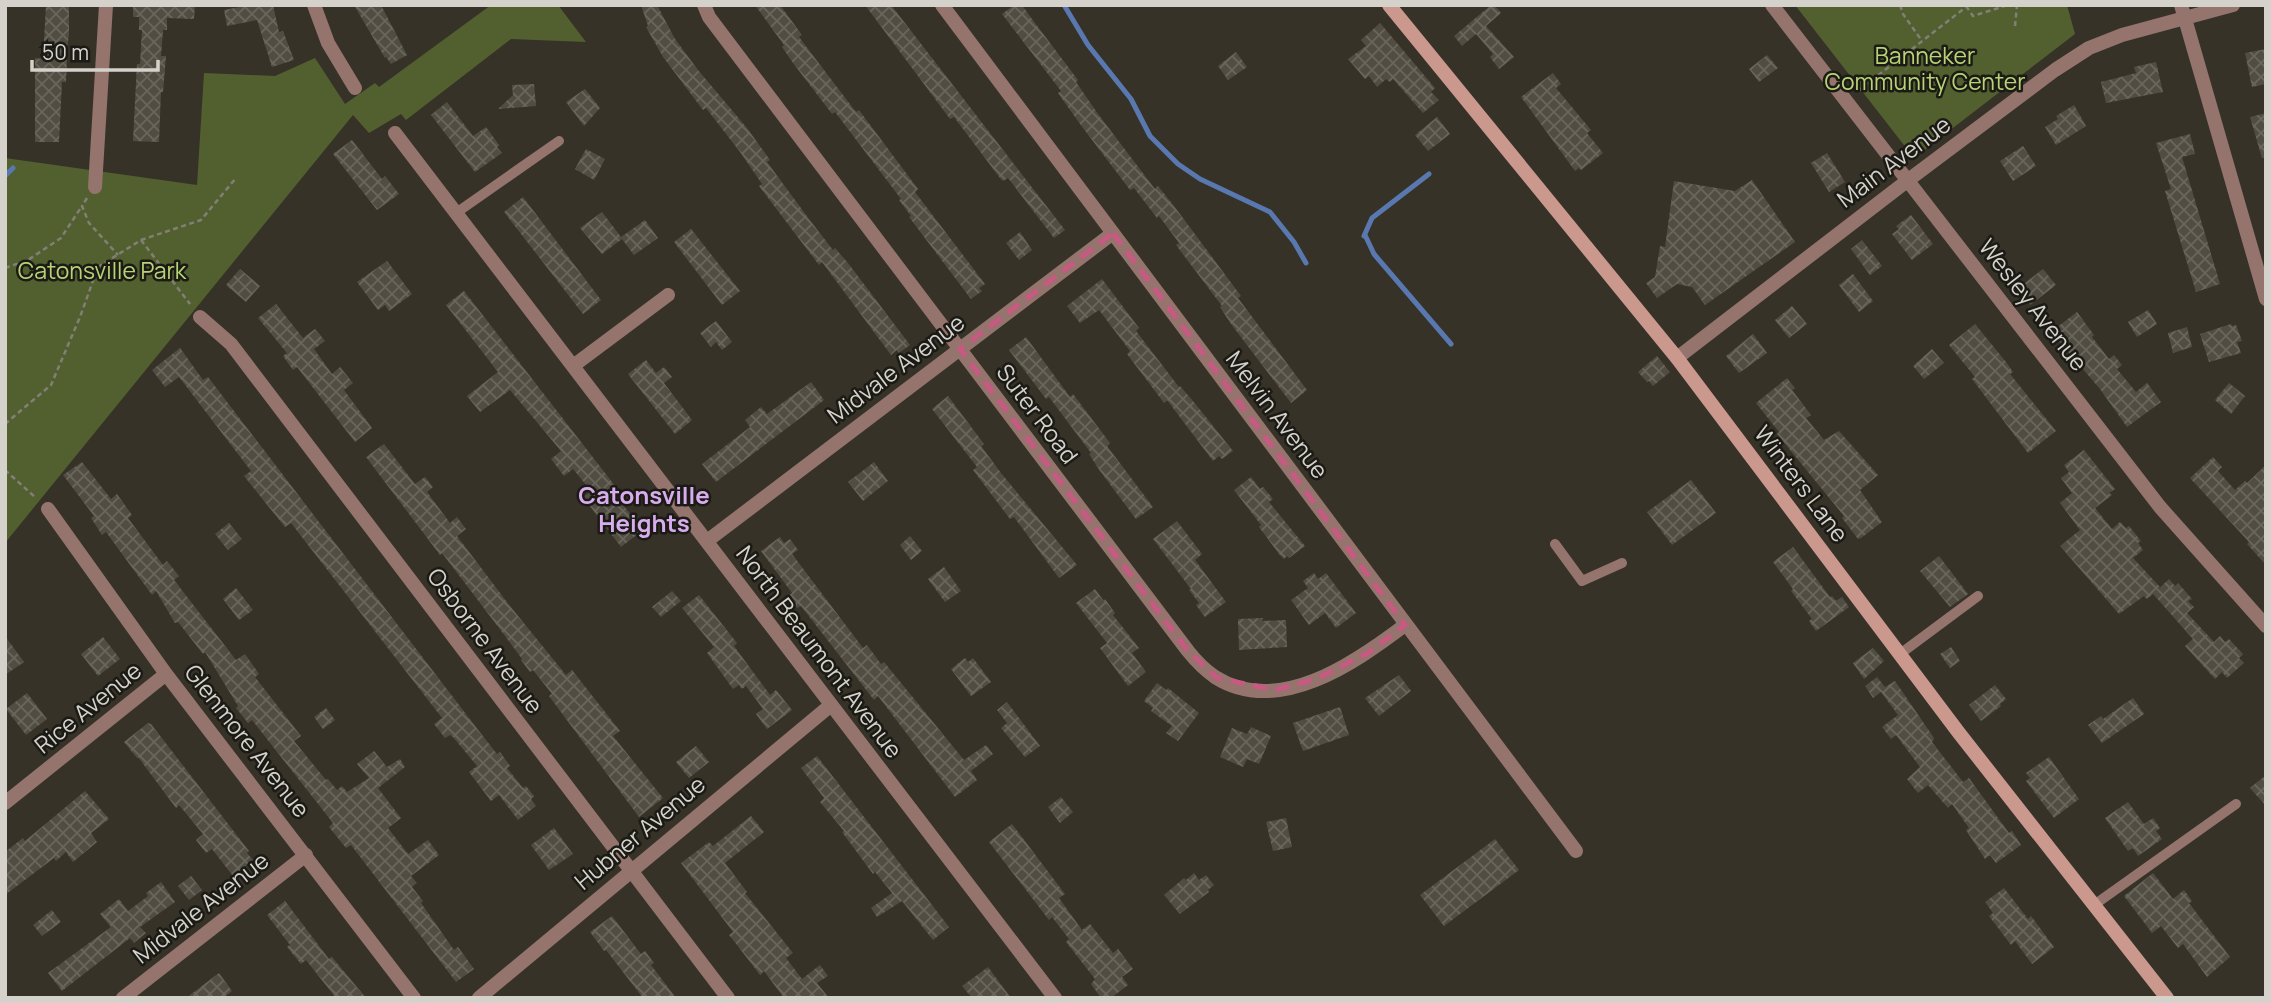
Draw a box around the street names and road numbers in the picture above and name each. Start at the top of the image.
street label: Main Avenue [1830,108,1957,214]
street label: Wesley Avenue [1972,232,2096,377]
street label: Midvale Avenue [820,306,971,430]
street label: Melvin Avenue [1219,344,1336,485]
street label: Suter Road [990,357,1086,470]
street label: Winters Lane [1747,419,1856,548]
street label: North Beaumont Avenue [729,539,910,764]
street label: Osborne Avenue [420,561,551,720]
street label: Rice Avenue [27,654,148,760]
street label: Glenmore Avenue [178,657,318,824]
street label: Hubner Avenue [567,768,712,896]
street label: Midvale Avenue [126,844,275,970]

